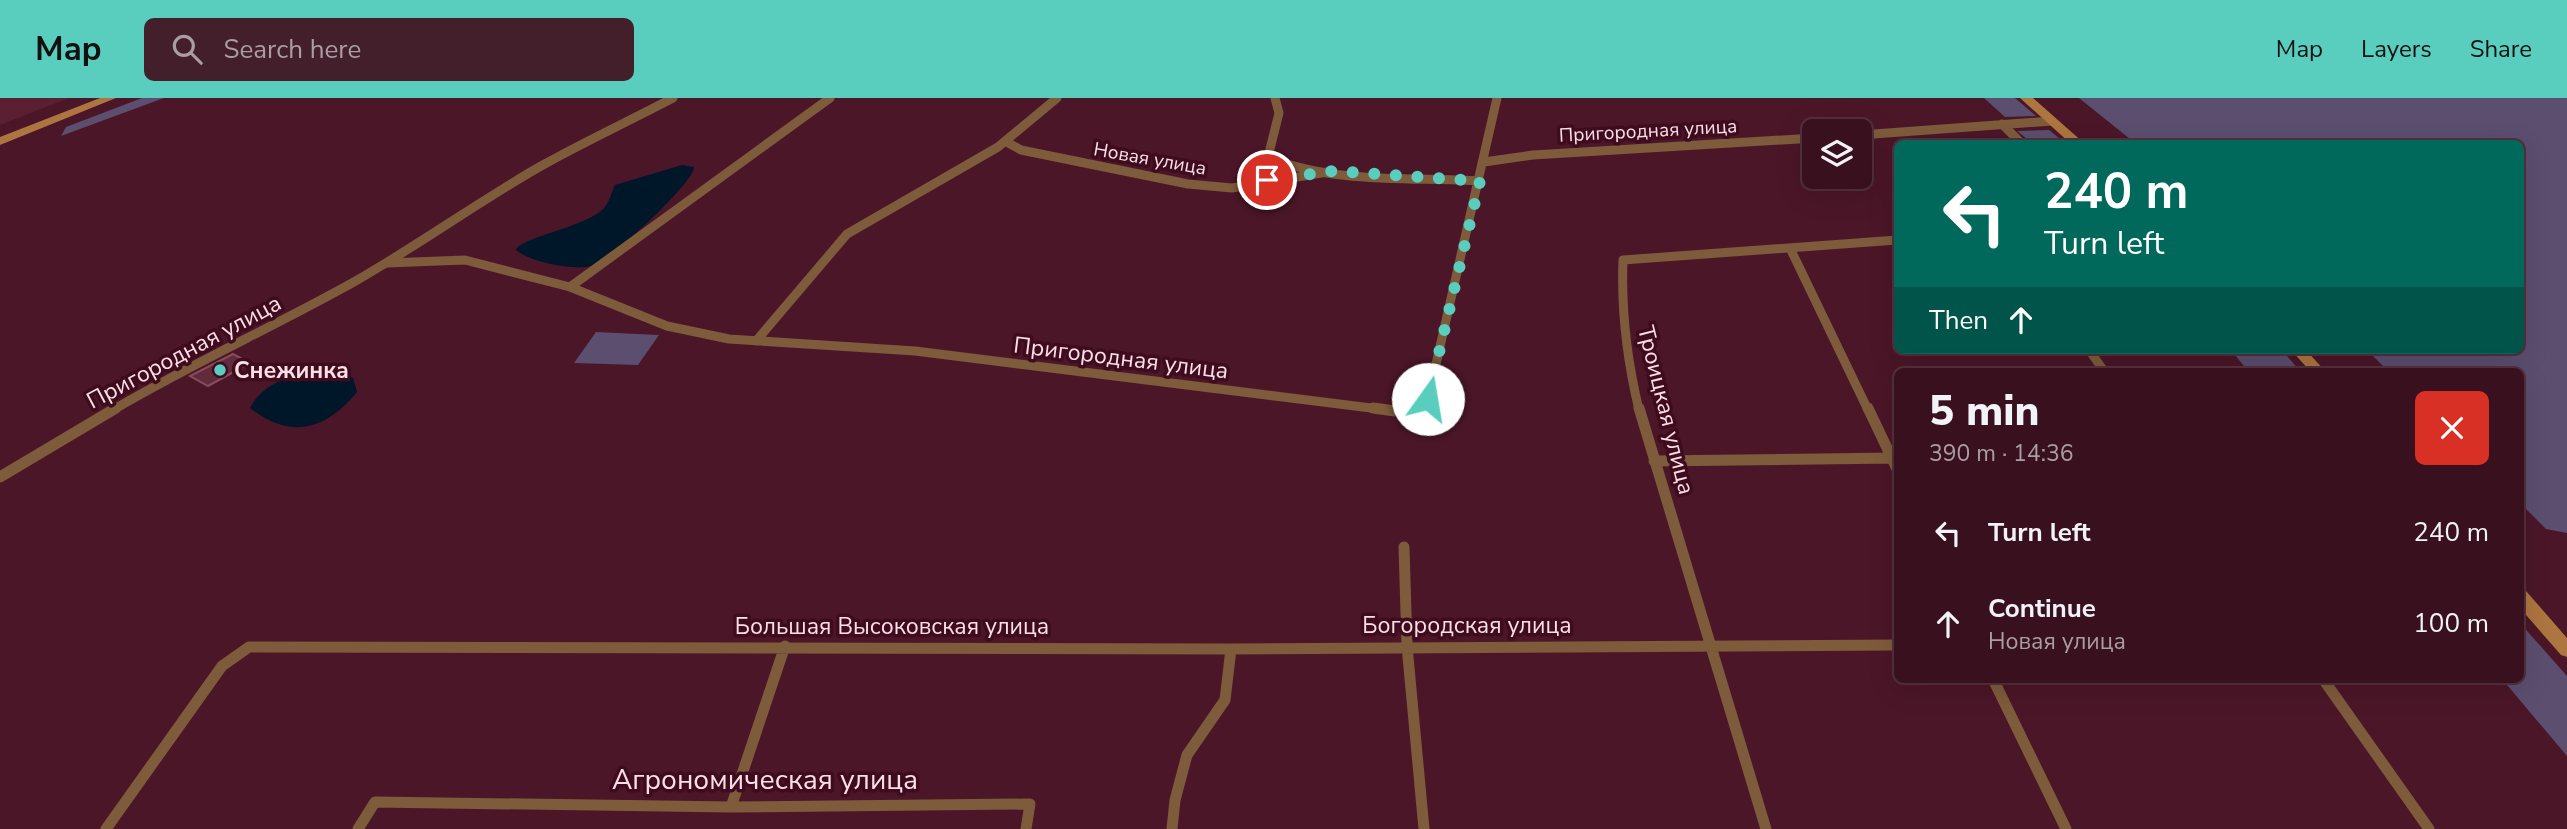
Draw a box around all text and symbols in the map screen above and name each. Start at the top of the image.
search box [144,18,634,81]
text: Map [35,27,102,72]
icon: search [168,30,206,68]
text: Search here [224,32,361,67]
text: Map [2276,33,2323,65]
text: Layers [2361,33,2432,65]
text: Share [2470,33,2532,65]
street label: Пригородная улица [1558,113,1738,149]
map controls [1802,119,1872,189]
button: layers [1802,119,1872,189]
street label: Новая улица [1092,136,1208,182]
pin [1237,150,1297,210]
text: 240 m [2044,158,2188,225]
icon: arrive [1248,161,1286,199]
icon: left [1929,168,2020,259]
text: Turn left [2044,222,2164,265]
street label: Пригородная улица [81,288,287,416]
icon: ahead [2002,301,2040,339]
text: Then [1929,303,1988,338]
street label: Троицкая улица [1630,322,1702,498]
street label: Пригородная улица [1012,329,1230,387]
place label: Снежинка [234,355,349,386]
marker: Снежинка [212,362,228,378]
position arrow [1391,362,1465,436]
text: 5 min [1929,383,2039,440]
button: close [2415,391,2489,465]
text: 390 m · 14:36 [1929,438,2074,469]
icon: left [1929,514,1967,552]
text: Turn left [1988,515,2091,550]
text: 240 m [2413,515,2489,550]
text: Continue [1988,591,2096,626]
icon: ahead [1929,605,1967,643]
text: 100 m [2413,606,2489,641]
street label: Богородская улица [1362,610,1572,641]
street label: Большая Высоковская улица [735,611,1049,642]
text: Новая улица [1988,626,2126,657]
street label: Агрономическая улица [612,761,918,799]

